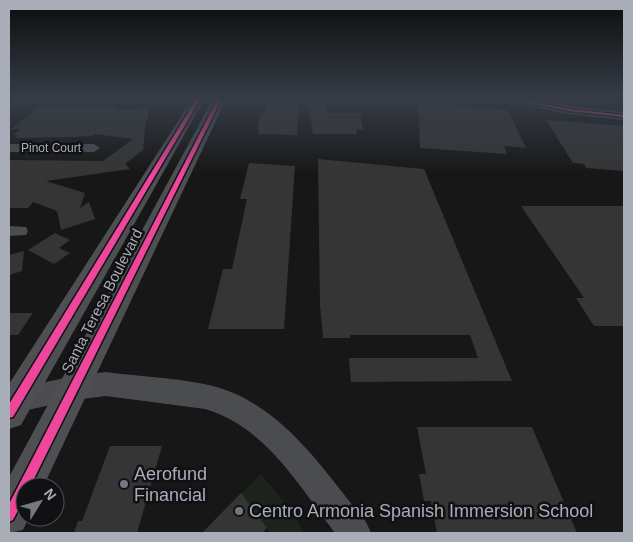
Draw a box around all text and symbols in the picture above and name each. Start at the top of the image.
street label: Pinot Court [21,141,82,155]
street label: Santa Teresa Boulevard [58,226,145,376]
place label: Aerofund Financial [134,464,207,505]
north arrow [15,477,65,527]
marker: Aerofund Financial [118,478,130,490]
text: N [41,485,60,503]
place label: Centro Armonia Spanish Immersion School [249,501,593,521]
marker: Centro Armonia Spanish Immersion School [233,505,245,517]

